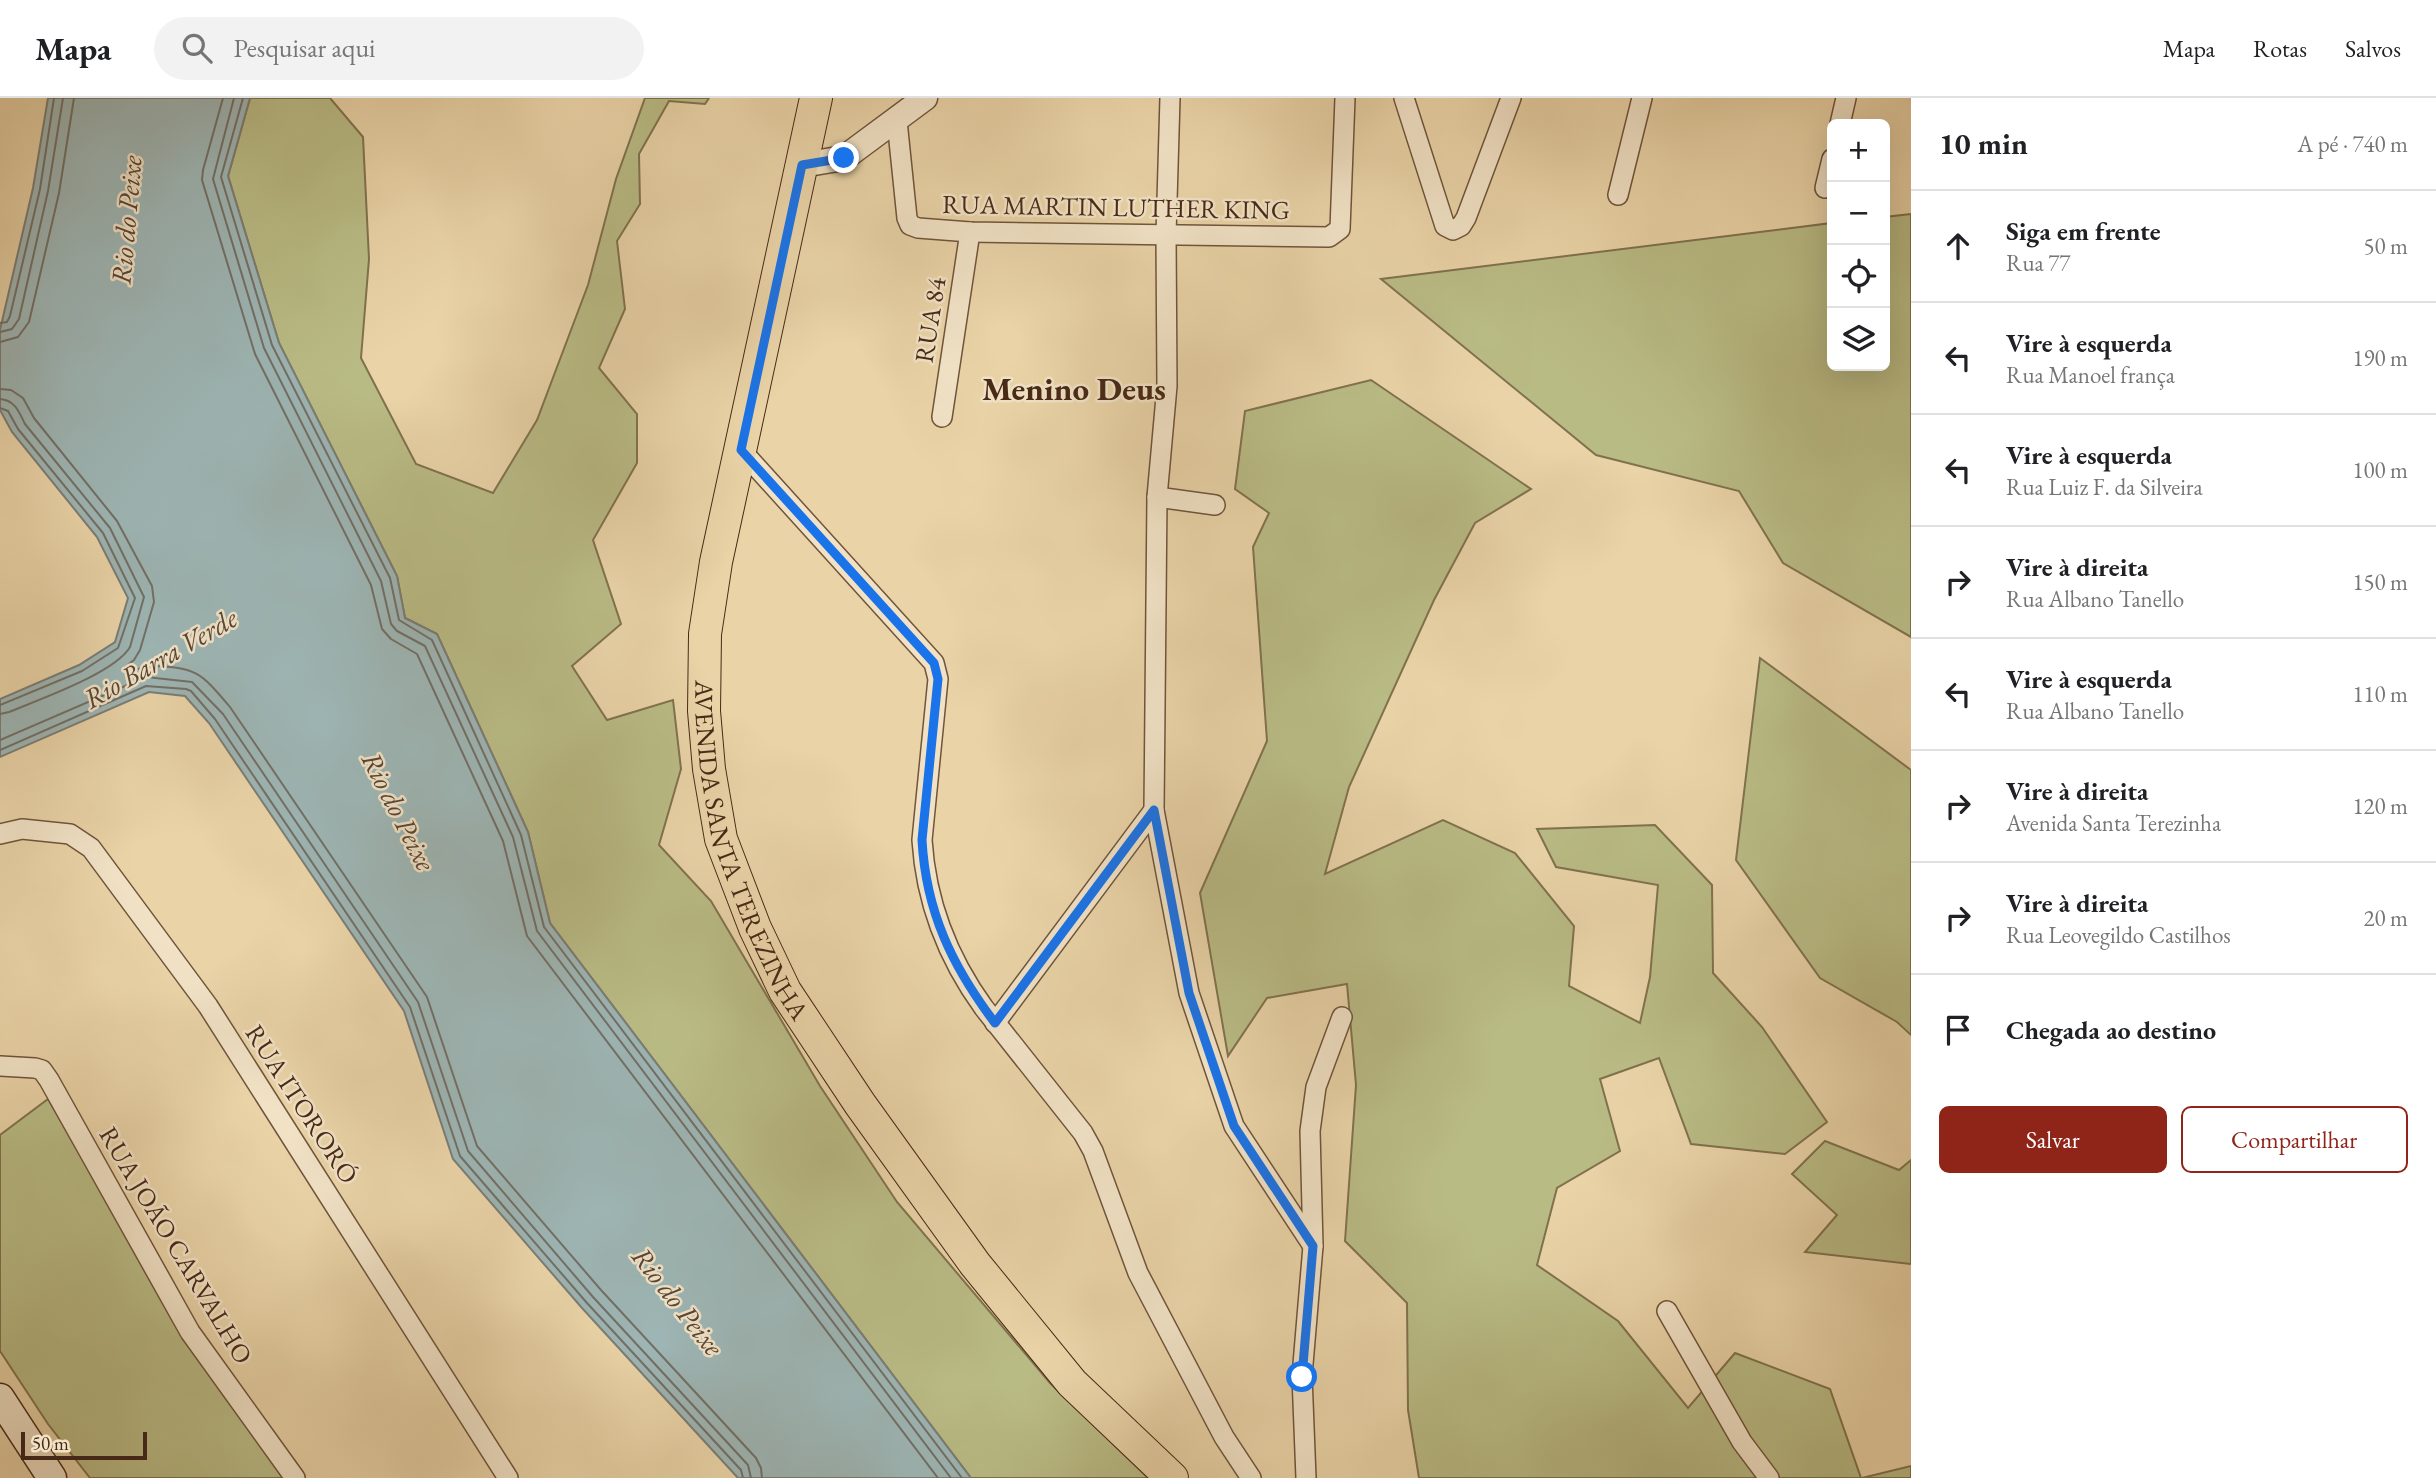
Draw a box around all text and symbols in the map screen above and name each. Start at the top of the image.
search box [154,17,644,80]
text: Mapa [35,27,112,70]
icon: search [178,29,216,67]
text: Pesquisar aqui [234,31,376,65]
text: Mapa [2163,33,2215,64]
text: Rotas [2253,33,2307,64]
text: Salvos [2345,33,2401,64]
map controls [1827,119,1890,371]
button: + [1827,119,1890,182]
text: 10 min [1939,124,2028,163]
text: A pé · 740 m [2297,129,2408,159]
route end [828,142,859,173]
water label: Rio do Peixe [102,154,150,286]
button: − [1827,182,1890,245]
street label: RUA MARTIN LUTHER KING [942,187,1290,227]
text: Siga em frente [2006,214,2161,248]
icon: ahead [1939,227,1977,265]
text: 50 m [2363,231,2408,261]
button: locate [1827,245,1890,308]
text: Rua 77 [2006,248,2070,278]
street label: RUA 84 [906,274,954,365]
button: layers [1827,308,1890,371]
text: Vire à esquerda [2006,326,2172,360]
icon: left [1939,339,1977,377]
text: 190 m [2352,343,2408,373]
text: Rua Manoel frança [2006,360,2175,390]
district label: Menino Deus [982,367,1166,410]
text: Vire à esquerda [2006,438,2172,472]
icon: left [1939,451,1977,489]
text: 100 m [2352,455,2408,485]
text: Rua Luiz F. da Silveira [2006,472,2203,502]
text: Vire à direita [2006,550,2148,584]
icon: right [1939,563,1977,601]
text: 150 m [2352,567,2408,597]
text: Rua Albano Tanello [2006,584,2184,614]
water label: Rio Barra Verde [77,599,244,717]
text: Vire à esquerda [2006,662,2172,696]
icon: left [1939,675,1977,713]
street label: AVENIDA SANTA TEREZINHA [687,679,817,1027]
text: 110 m [2352,679,2408,709]
text: Rua Albano Tanello [2006,696,2184,726]
water label: Rio do Peixe [354,745,445,877]
text: Vire à direita [2006,774,2148,808]
icon: right [1939,787,1977,825]
text: 120 m [2352,791,2408,821]
text: Avenida Santa Terezinha [2006,808,2221,838]
text: Vire à direita [2006,886,2148,920]
icon: right [1939,899,1977,937]
text: 20 m [2363,903,2408,933]
text: Rua Leovegildo Castilhos [2006,920,2231,950]
icon: arrive [1939,1011,1977,1049]
text: Chegada ao destino [2006,1013,2216,1047]
street label: RUA ITORORÓ [238,1018,366,1190]
button: Salvar [1939,1106,2167,1173]
button: Compartilhar [2181,1106,2408,1173]
street label: RUA JOÃO CARVALHO [92,1120,260,1370]
water label: Rio do Peixe [624,1239,732,1363]
route start [1286,1361,1317,1392]
scale bar [21,1429,147,1461]
text: 50 m [32,1431,69,1456]

